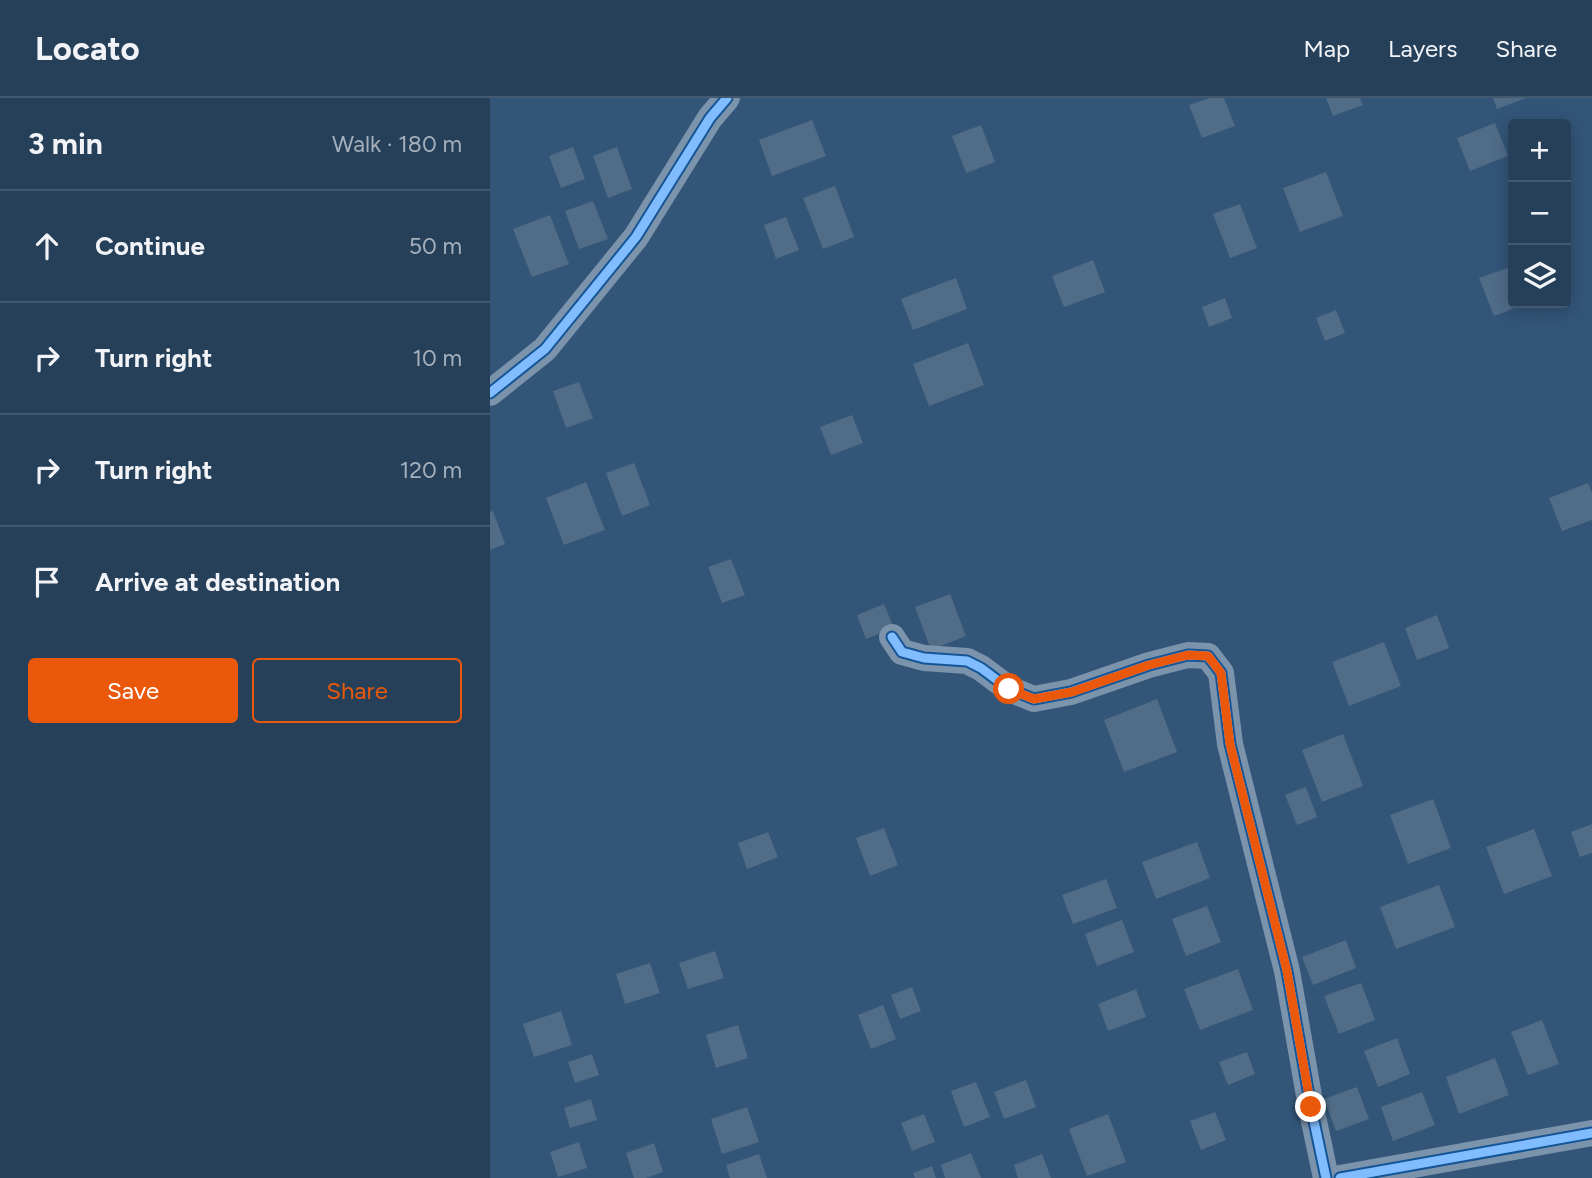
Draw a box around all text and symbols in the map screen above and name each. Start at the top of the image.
text: Locato [35,29,140,68]
text: Map [1303,34,1350,63]
text: Layers [1388,34,1457,63]
text: Share [1495,34,1557,63]
map controls [1508,119,1571,308]
button: + [1508,119,1571,182]
text: 3 min [28,125,103,162]
text: Walk · 180 m [332,130,462,158]
button: − [1508,182,1571,245]
icon: ahead [28,227,66,265]
text: Continue [95,230,205,262]
text: 50 m [409,232,462,260]
button: layers [1508,245,1571,308]
icon: right [28,339,66,377]
text: Turn right [95,342,212,374]
text: 10 m [413,344,462,372]
icon: right [28,451,66,489]
text: Turn right [95,454,212,486]
text: 120 m [400,456,462,484]
icon: arrive [28,563,66,601]
text: Arrive at destination [95,566,340,598]
button: Save [28,658,238,723]
button: Share [252,658,462,723]
route start [993,673,1024,704]
route end [1295,1091,1326,1122]

